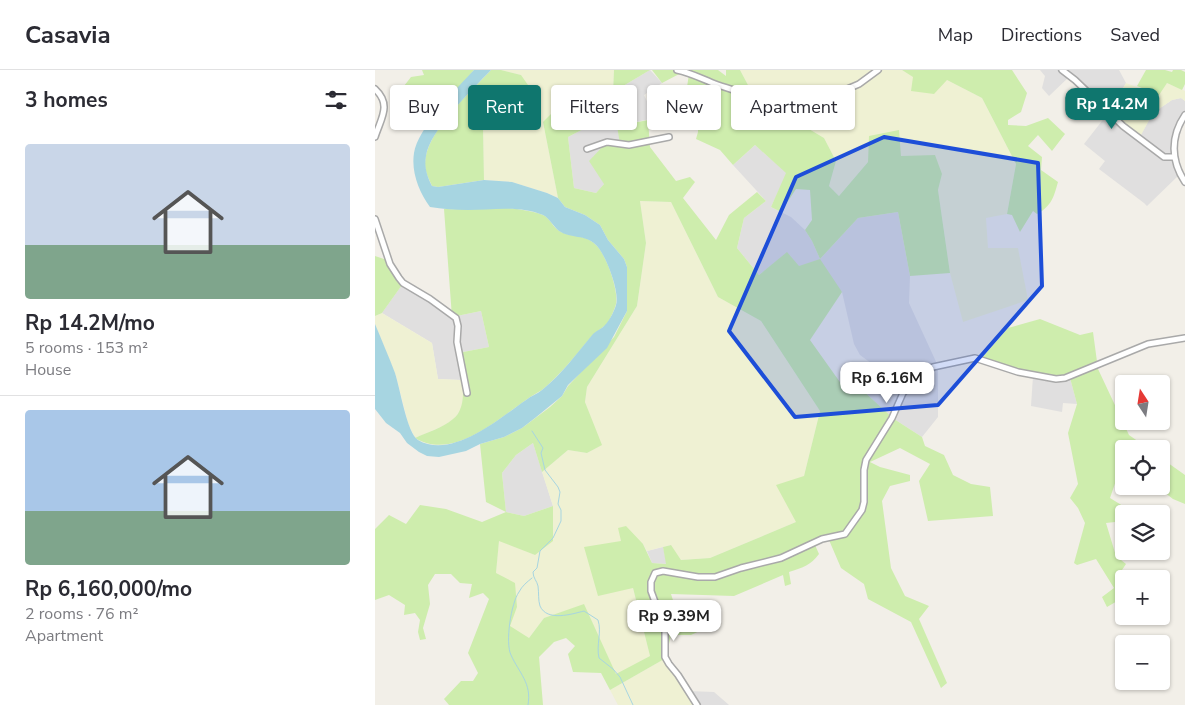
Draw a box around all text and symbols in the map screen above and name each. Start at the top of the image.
text: Casavia [25,19,111,51]
text: Map [938,23,973,47]
text: Directions [1001,23,1082,47]
text: Saved [1110,23,1160,47]
chip: Buy [390,85,458,130]
chip: Rent [468,85,541,130]
chip: Filters [551,85,637,130]
chip: New [647,85,721,130]
chip: Apartment [731,85,855,130]
text: 3 homes [25,86,108,114]
icon: filters [322,86,350,114]
pin: Rp 14.2M [1060,88,1164,130]
text: Rp 14.2M [1076,93,1148,115]
icon: home [143,177,233,267]
text: Rp 14.2M/mo [25,309,155,337]
text: 5 rooms · 153 m² [25,337,148,359]
text: House [25,359,71,381]
pin: Rp 6.16M [835,362,939,404]
text: Rp 6.16M [851,367,923,389]
north arrow [1115,375,1170,430]
map controls [1115,375,1170,690]
button: locate [1115,440,1170,495]
icon: home [143,442,233,532]
button: layers [1115,505,1170,560]
button: + [1115,570,1170,625]
text: Rp 6,160,000/mo [25,575,192,603]
pin: Rp 9.39M [622,600,726,642]
text: 2 rooms · 76 m² [25,603,138,625]
text: Rp 9.39M [638,605,710,627]
text: Apartment [25,625,103,647]
button: − [1115,635,1170,690]

